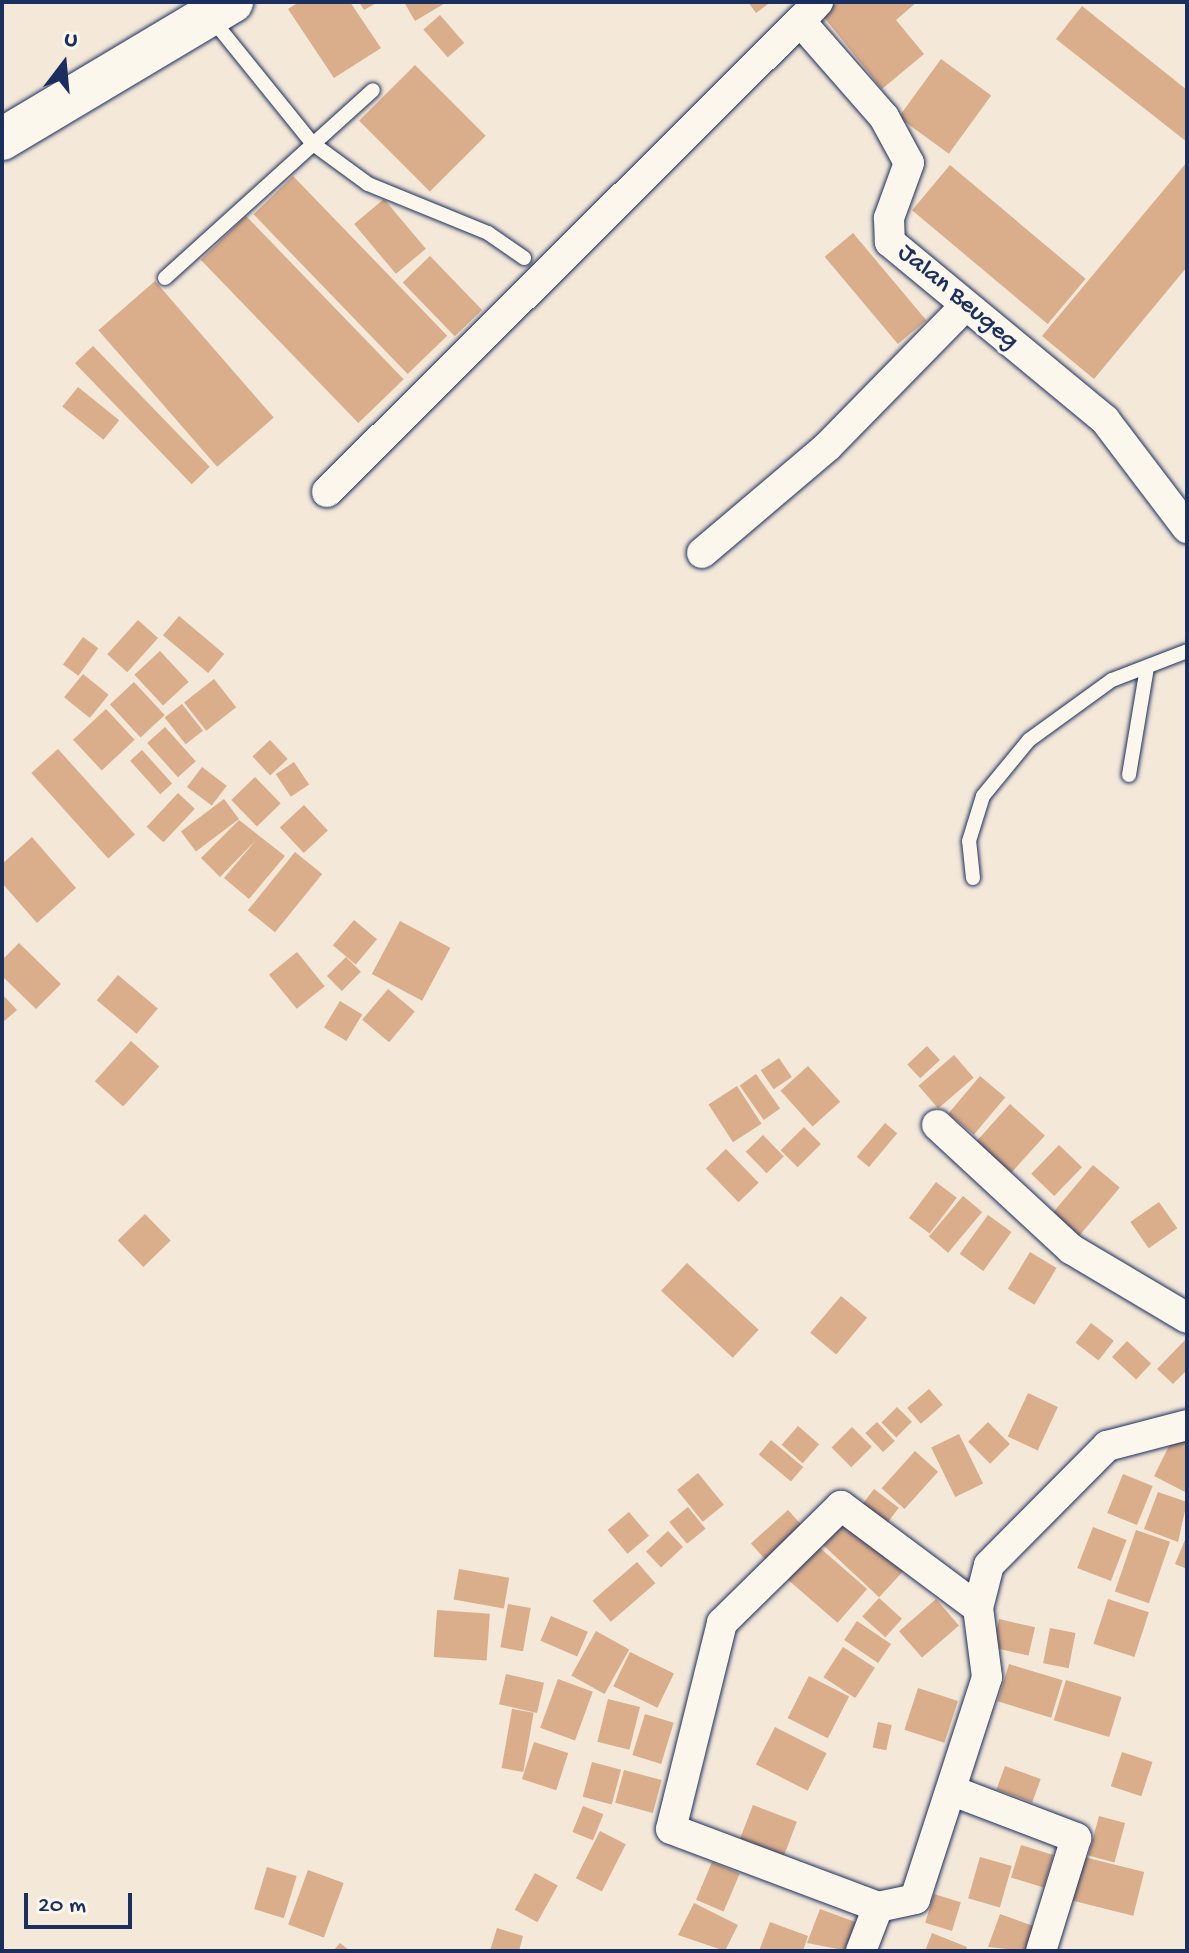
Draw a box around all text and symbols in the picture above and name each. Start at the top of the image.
north arrow [24,24,104,104]
text: U [61,27,80,55]
street label: Jalan Beugeg [890,238,1024,358]
scale bar [28,1877,136,1927]
text: 20 m [38,1892,86,1921]

